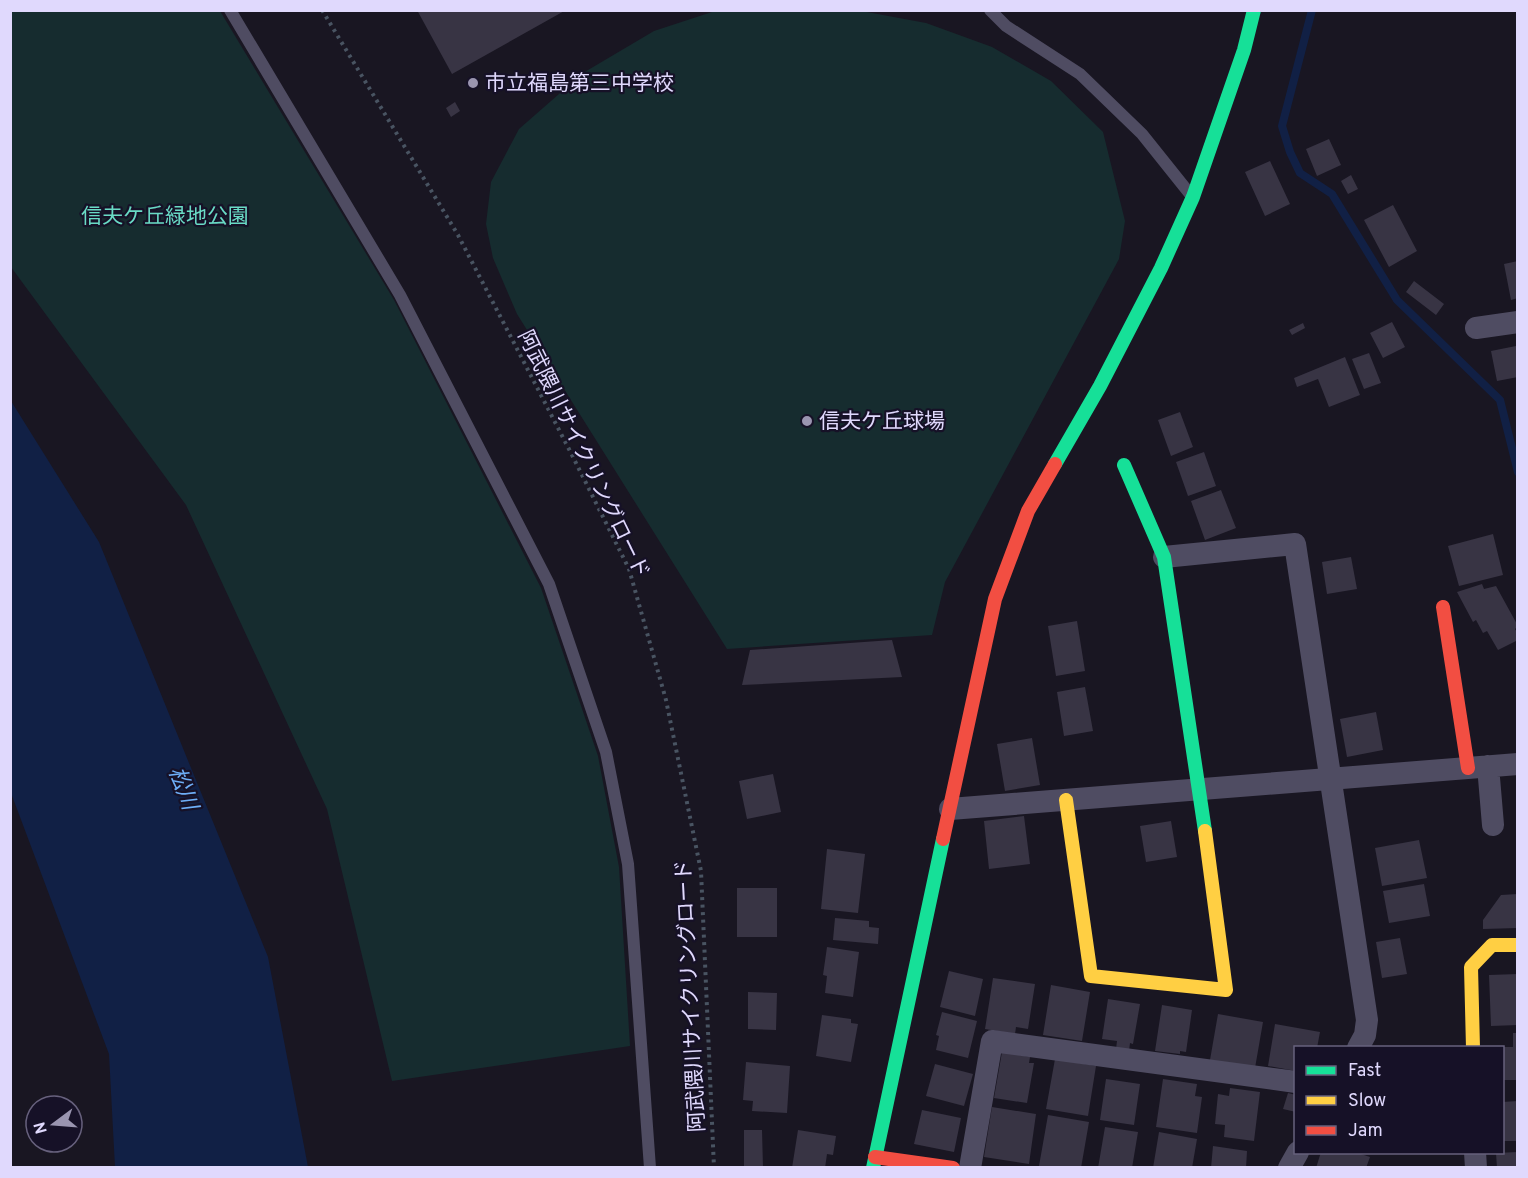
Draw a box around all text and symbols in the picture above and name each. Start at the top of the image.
place label: 市立福島第三中学校 [485,71,674,98]
marker: 市立福島第三中学校 [466,76,480,90]
park label: 信夫ケ丘緑地公園 [81,204,249,231]
street label: 阿武隈川サイクリングロード [511,326,655,583]
place label: 信夫ケ丘球場 [819,409,945,436]
marker: 信夫ケ丘球場 [800,414,814,428]
water label: 松川 [161,764,203,816]
street label: 阿武隈川サイクリングロード [671,859,712,1133]
legend [1294,1046,1504,1154]
text: Fast [1348,1060,1381,1083]
text: Slow [1348,1090,1386,1113]
north arrow [24,1094,84,1154]
text: N [30,1119,53,1136]
text: Jam [1348,1120,1383,1143]

